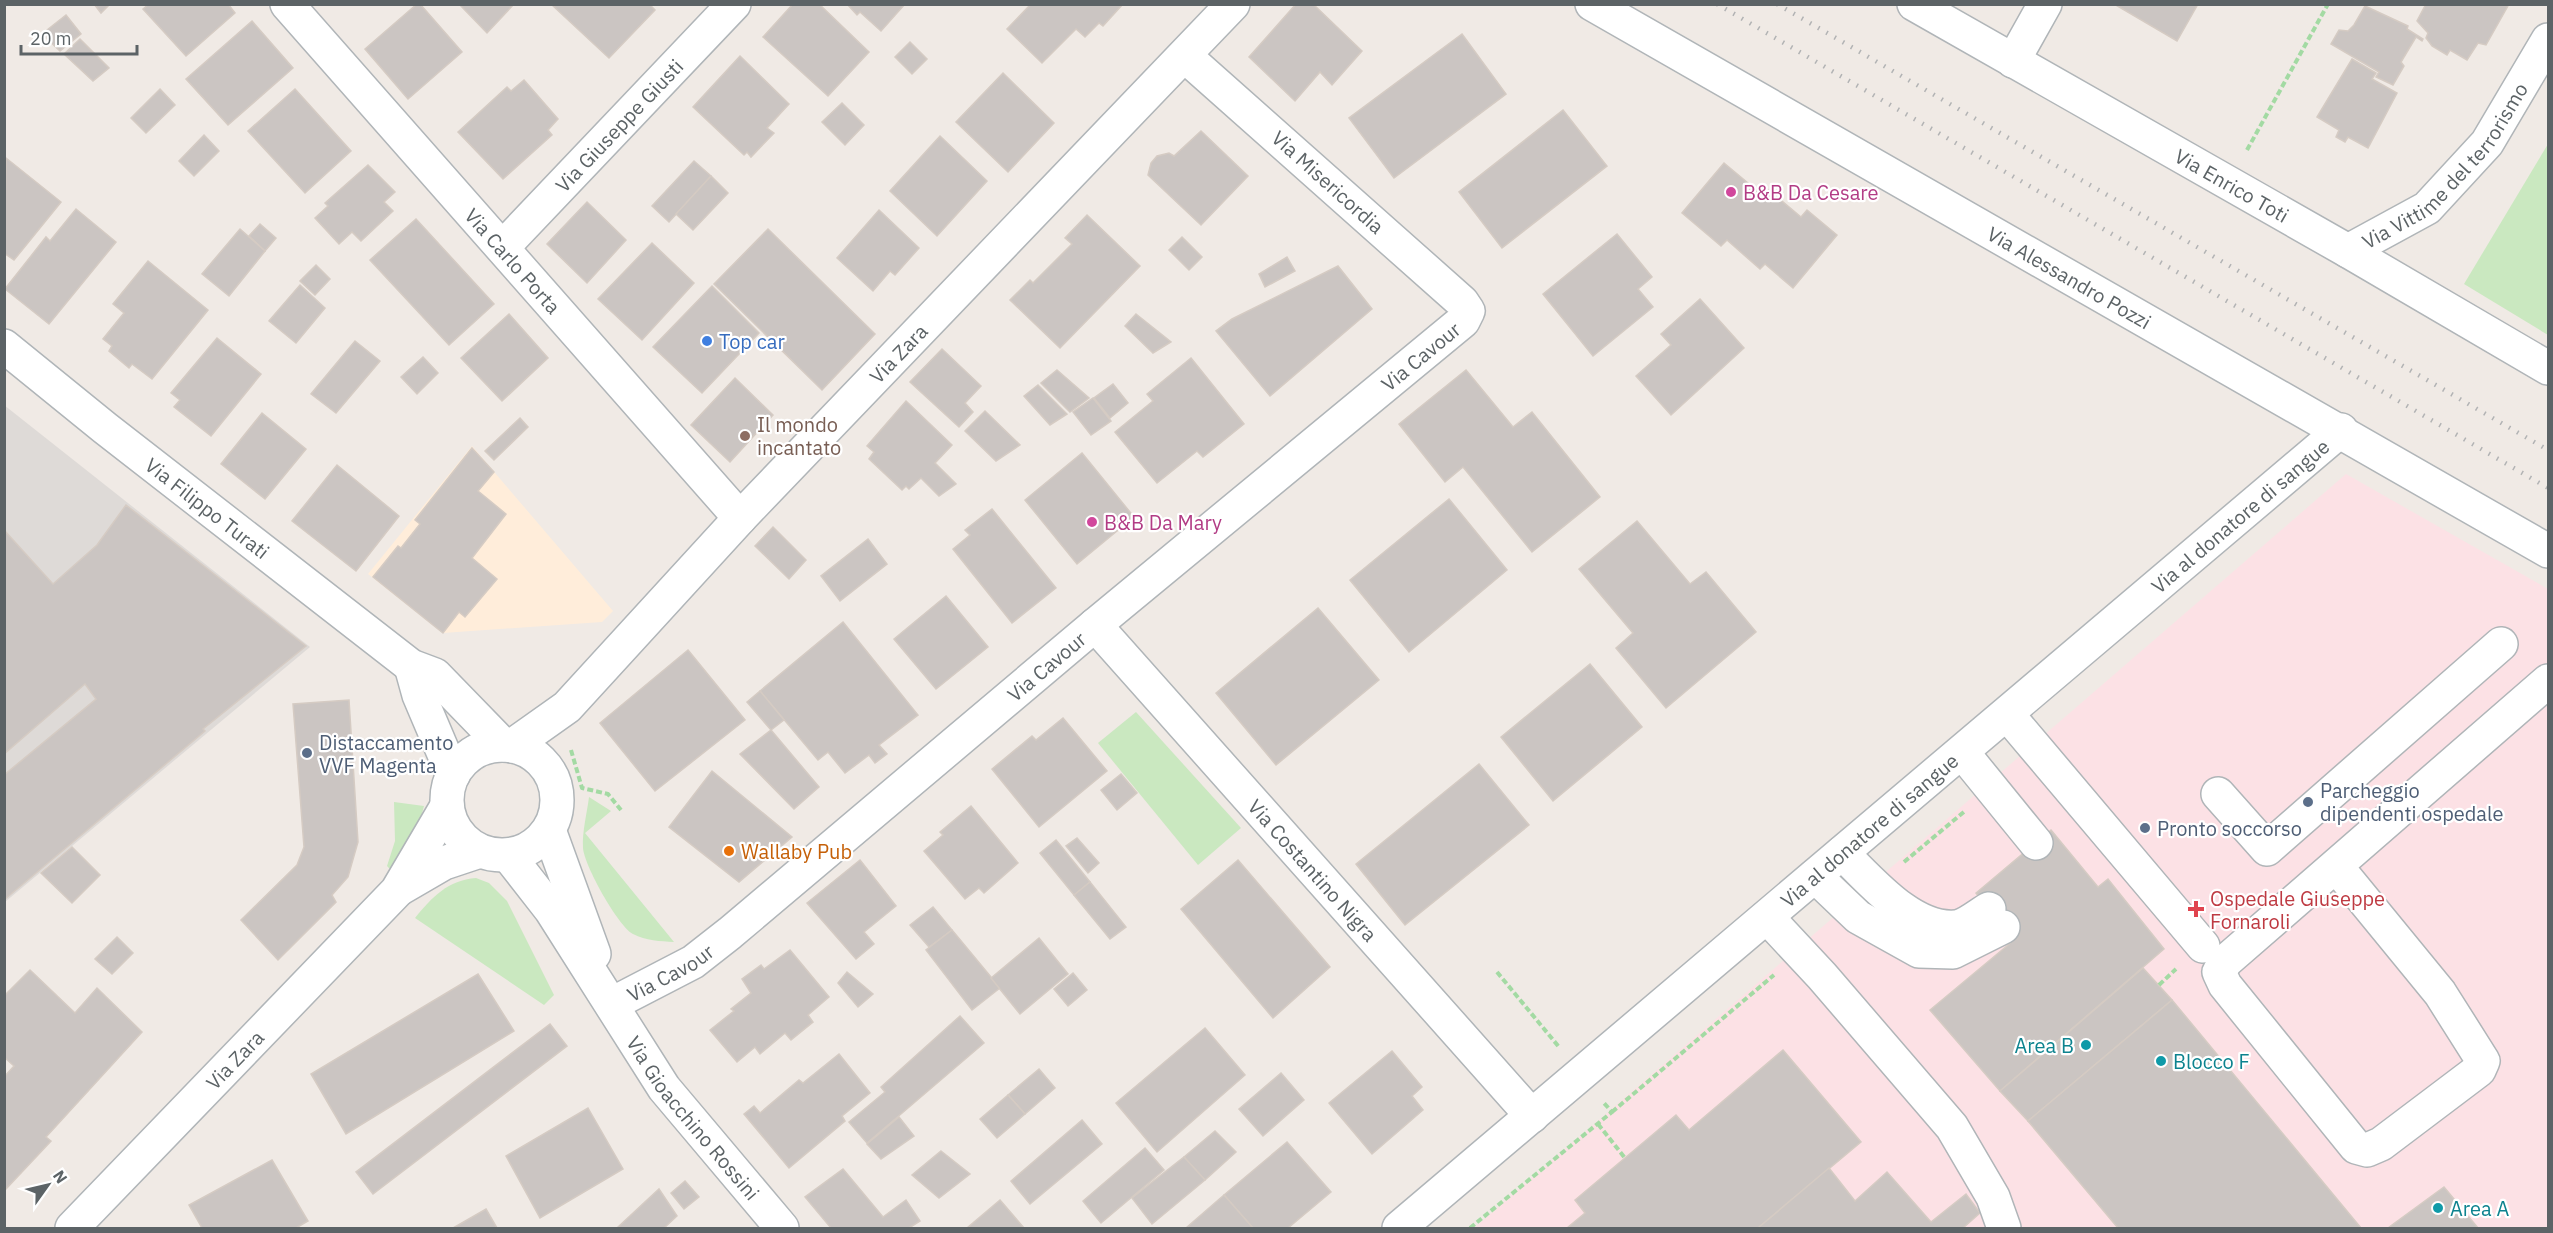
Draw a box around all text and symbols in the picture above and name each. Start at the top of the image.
scale bar [21,18,136,56]
text: 20 m [30,27,72,50]
street label: Via Giuseppe Giusti [549,53,689,198]
street label: Via Vittime del terrorismo [2357,77,2533,255]
street label: Via Misericordia [1266,124,1390,240]
street label: Via Enrico Toti [2170,142,2294,228]
place label: B&B Da Cesare [1743,179,1879,206]
marker: B&B Da Cesare [1724,185,1738,199]
street label: Via Carlo Porta [459,202,567,319]
street label: Via Alessandro Pozzi [1983,220,2156,335]
street label: Via Cavour [1375,315,1466,397]
street label: Via Zara [863,317,933,389]
place label: Top car [719,328,785,355]
marker: Top car [700,334,714,348]
place label: Il mondo incantato [757,411,841,461]
marker: Il mondo incantato [738,429,752,443]
street label: Via al donatore di sangue [2145,433,2335,599]
street label: Via Filippo Turati [140,451,275,565]
place label: B&B Da Mary [1104,509,1222,536]
marker: B&B Da Mary [1085,515,1099,529]
street label: Via Cavour [1001,625,1091,707]
place label: Distaccamento VVF Magenta [319,729,453,779]
marker: Distaccamento VVF Magenta [300,746,314,760]
street label: Via al donatore di sangue [1774,747,1964,913]
place label: Parcheggio dipendenti ospedale [2320,777,2503,827]
street label: Via Costantino Nigra [1243,793,1384,947]
marker: Parcheggio dipendenti ospedale [2301,795,2315,809]
place label: Pronto soccorso [2157,815,2302,842]
marker: Pronto soccorso [2138,821,2152,835]
place label: Wallaby Pub [741,838,852,865]
marker: Wallaby Pub [722,844,736,858]
place label: Ospedale Giuseppe Fornaroli [2210,885,2385,935]
marker: Ospedale Giuseppe Fornaroli [2187,900,2205,918]
street label: Via Cavour [622,938,719,1008]
street label: Via Zara [199,1024,270,1095]
street label: Via Gioacchino Rossini [621,1031,766,1205]
place label: Area B [2015,1032,2074,1059]
marker: Area B [2079,1038,2093,1052]
place label: Blocco F [2173,1048,2250,1075]
marker: Blocco F [2154,1054,2168,1068]
north arrow [18,1155,78,1215]
text: N [49,1166,72,1187]
place label: Area A [2450,1195,2509,1222]
marker: Area A [2431,1201,2445,1215]

